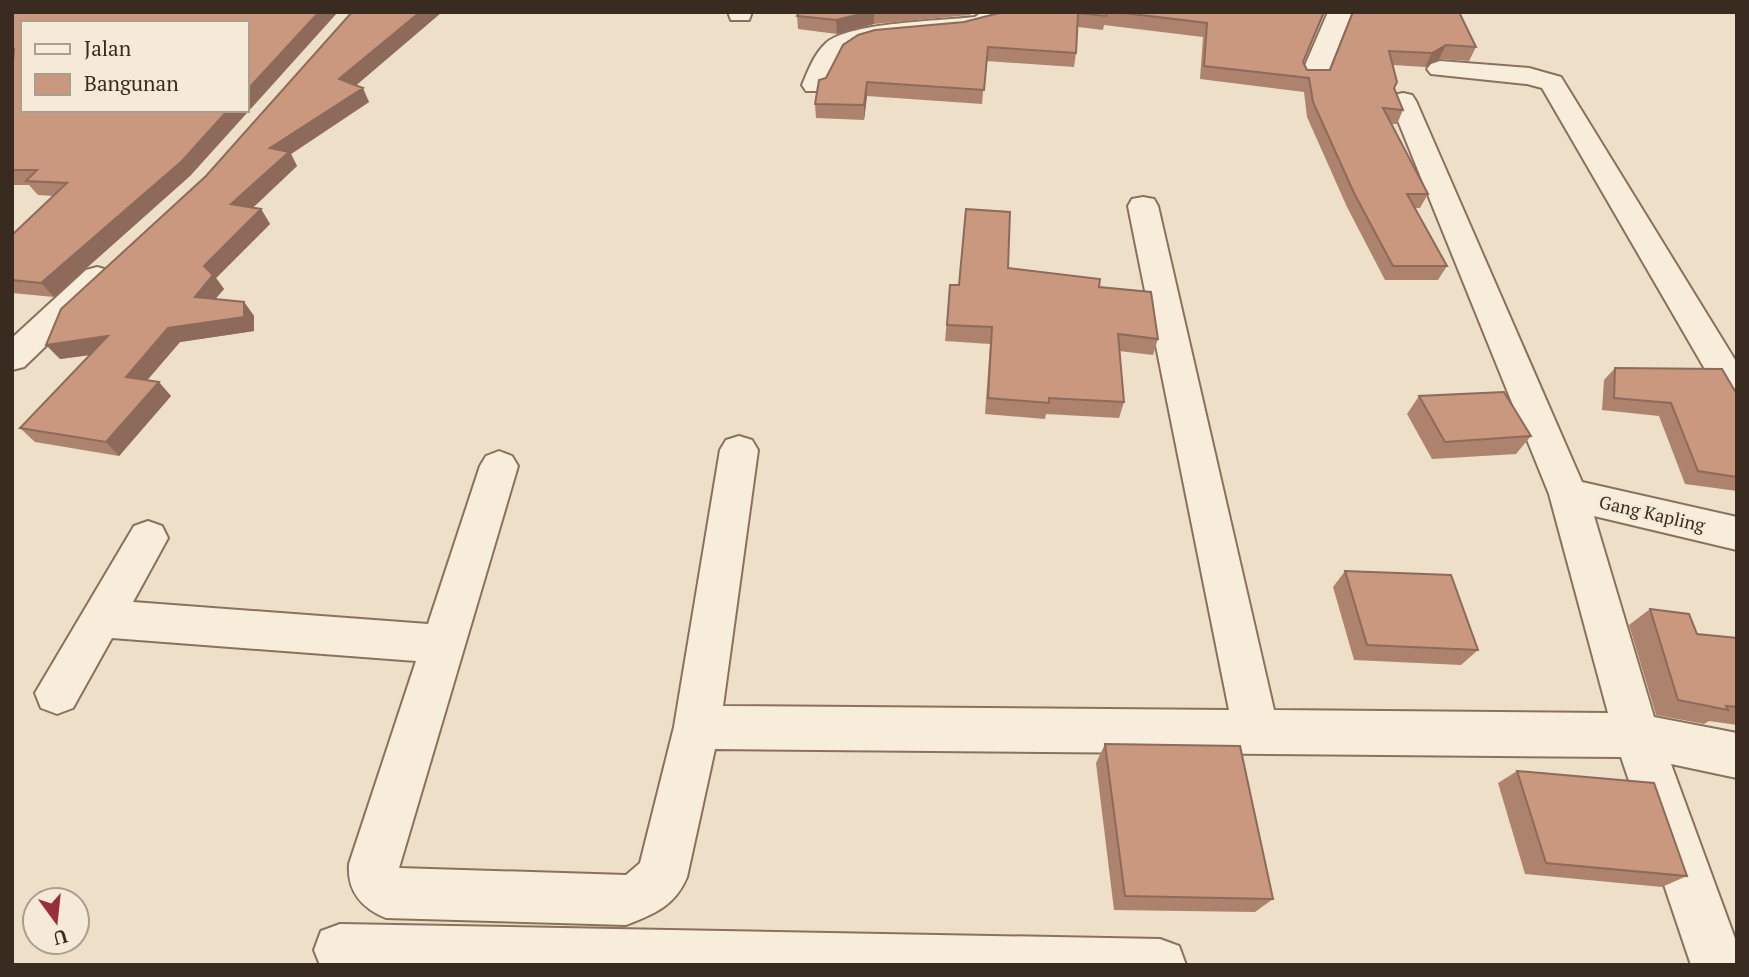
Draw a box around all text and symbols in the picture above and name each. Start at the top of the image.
legend [21,21,248,112]
text: Jalan [84,34,132,62]
text: Bangunan [84,69,179,97]
street label: Gang Kapling [1597,489,1708,537]
north arrow [21,886,91,956]
text: U [50,924,70,952]

